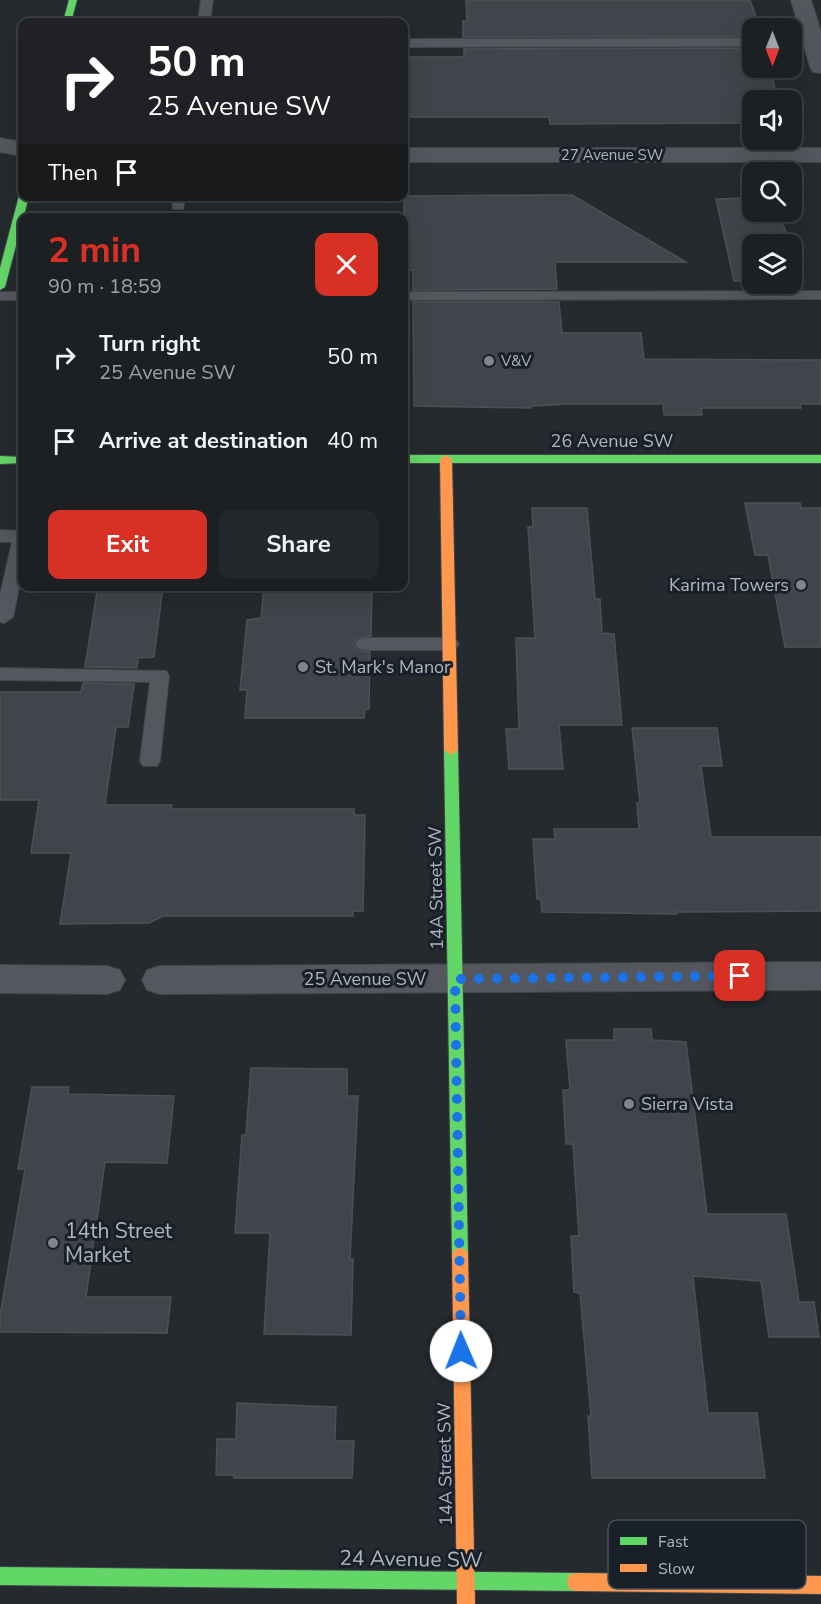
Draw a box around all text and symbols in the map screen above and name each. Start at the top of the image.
north arrow [742,18,802,78]
map controls [742,18,802,294]
text: 50 m [147,34,246,91]
icon: right [48,42,126,120]
text: 25 Avenue SW [147,88,331,125]
button: sound [742,90,802,150]
street label: 27 Avenue SW [561,145,664,165]
icon: arrive [110,156,143,189]
text: Then [48,158,98,188]
button: search [742,162,802,222]
text: 2 min [48,226,141,275]
button: close [315,233,378,296]
button: layers [742,234,802,294]
text: 90 m · 18:59 [48,273,162,300]
text: Turn right [99,329,200,359]
icon: right [48,341,81,374]
text: 50 m [327,342,378,372]
place label: V&V [500,351,532,371]
marker: V&V [482,354,496,368]
text: 25 Avenue SW [99,359,235,386]
icon: arrive [48,425,81,458]
text: Arrive at destination [99,426,308,456]
text: 40 m [327,426,378,456]
street label: 26 Avenue SW [551,429,674,453]
button: Exit [48,510,207,579]
button: Share [219,510,378,579]
place label: Karima Towers [669,573,789,597]
marker: Karima Towers [794,578,808,592]
place label: St. Mark's Manor [315,655,451,679]
marker: St. Mark's Manor [296,660,310,674]
street label: 14A Street SW [423,826,449,950]
pin [714,950,765,1001]
icon: arrive [723,959,756,992]
street label: 25 Avenue SW [304,967,427,991]
place label: Sierra Vista [641,1092,734,1116]
marker: Sierra Vista [622,1097,636,1111]
place label: 14th Street Market [65,1217,173,1269]
marker: 14th Street Market [46,1236,60,1250]
position arrow [429,1319,493,1383]
street label: 14A Street SW [432,1402,458,1526]
legend [608,1520,806,1589]
text: Fast [658,1531,689,1553]
street label: 24 Avenue SW [339,1544,483,1574]
text: Slow [658,1558,695,1580]

